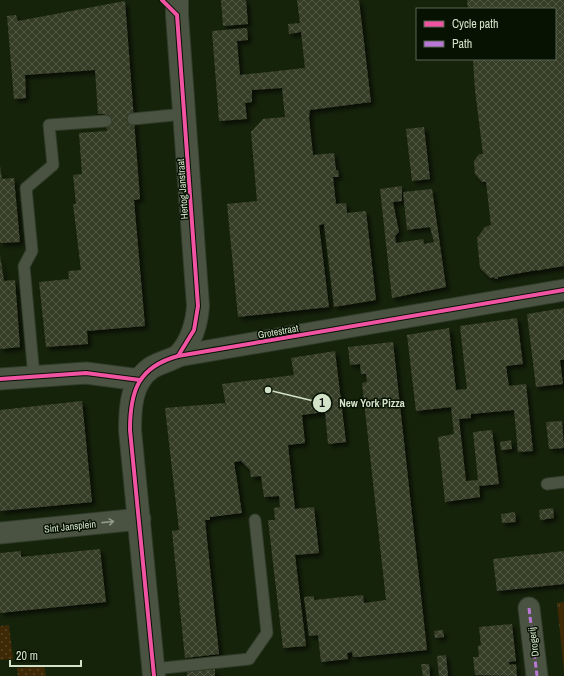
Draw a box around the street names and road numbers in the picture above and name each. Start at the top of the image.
street label: Hertog Janstraat [174,158,191,220]
street label: Grotestraat [257,321,300,341]
street label: Sint Jansplein [44,517,97,536]
street label: Drogerij [525,627,542,657]

